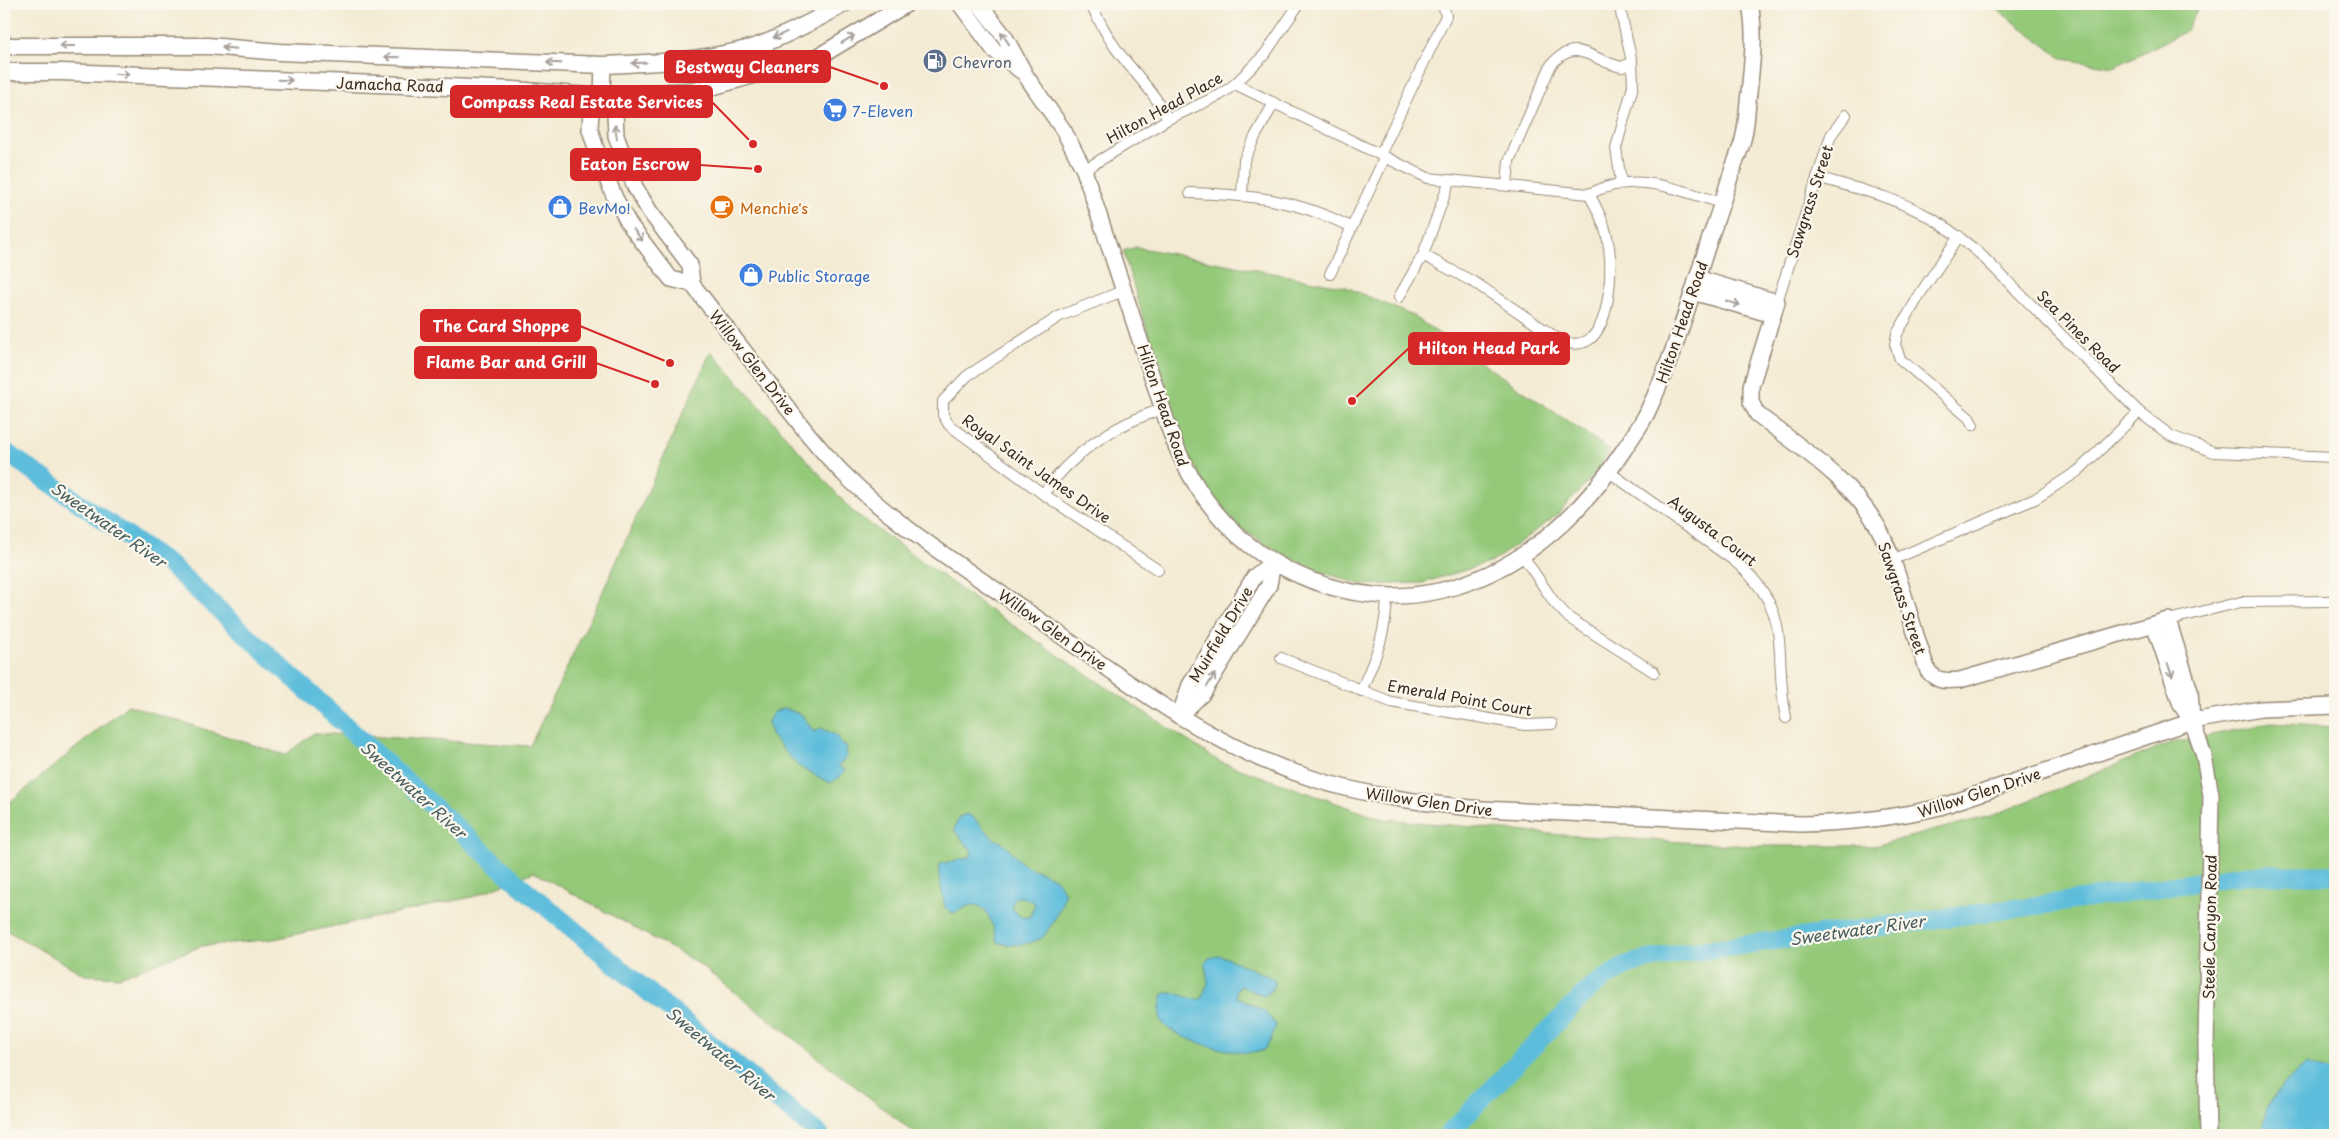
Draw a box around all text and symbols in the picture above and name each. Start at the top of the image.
one-way arrow [773,31,788,41]
one-way arrow [1000,31,1010,45]
one-way arrow [841,33,855,43]
one-way arrow [59,41,76,51]
one-way arrow [222,43,238,53]
fuel station icon: Chevron [922,48,948,74]
place label: Chevron [952,50,1012,73]
callout: Bestway Cleaners [665,51,830,82]
one-way arrow [384,52,400,61]
text: Bestway Cleaners [675,54,820,78]
one-way arrow [546,58,562,68]
one-way arrow [631,59,647,68]
street label: Hilton Head Place [1102,65,1226,149]
one-way arrow [114,69,130,79]
street label: Jamacha Road [336,71,444,97]
one-way arrow [276,75,293,85]
callout: Compass Real Estate Services [451,86,712,117]
text: Compass Real Estate Services [461,89,703,113]
supermarket icon: 7-Eleven [822,97,848,123]
place label: 7-Eleven [852,99,913,122]
one-way arrow [611,124,621,140]
street label: Sawgrass Street [1780,142,1838,260]
callout: Eaton Escrow [571,149,700,180]
text: Eaton Escrow [581,151,690,175]
shop icon: BevMo! [547,194,573,220]
cafe icon: Menchie's [709,194,735,220]
place label: BevMo! [578,196,631,219]
place label: Menchie's [740,196,808,219]
one-way arrow [633,228,643,242]
street label: Hilton Head Road [1649,258,1713,386]
shop icon: Public Storage [738,262,764,288]
place label: Public Storage [768,264,870,287]
street label: Sea Pines Road [2032,284,2126,378]
one-way arrow [1724,299,1740,309]
street label: Willow Glen Drive [705,304,802,420]
callout: The Card Shoppe [421,310,580,341]
text: The Card Shoppe [433,313,569,337]
callout: Hilton Head Park [1409,333,1569,364]
text: Hilton Head Park [1418,335,1560,359]
street label: Hilton Head Road [1132,341,1196,469]
callout: Flame Bar and Grill [415,347,596,378]
text: Flame Bar and Grill [426,349,586,373]
street label: Royal Saint James Drive [958,408,1116,528]
water label: Sweetwater River [47,475,174,574]
street label: Augusta Court [1664,489,1762,571]
street label: Sawgrass Street [1873,539,1933,657]
street label: Muirfield Drive [1182,582,1258,686]
street label: Willow Glen Drive [994,583,1112,675]
one-way arrow [2166,662,2175,678]
one-way arrow [1207,673,1217,687]
street label: Emerald Point Court [1386,673,1534,721]
water label: Sweetwater River [356,735,474,845]
street label: Willow Glen Drive [1915,761,2043,823]
street label: Willow Glen Drive [1364,781,1494,821]
street label: Steele Canyon Road [2196,854,2222,1000]
water label: Sweetwater River [1788,907,1929,950]
water label: Sweetwater River [661,1000,783,1108]

